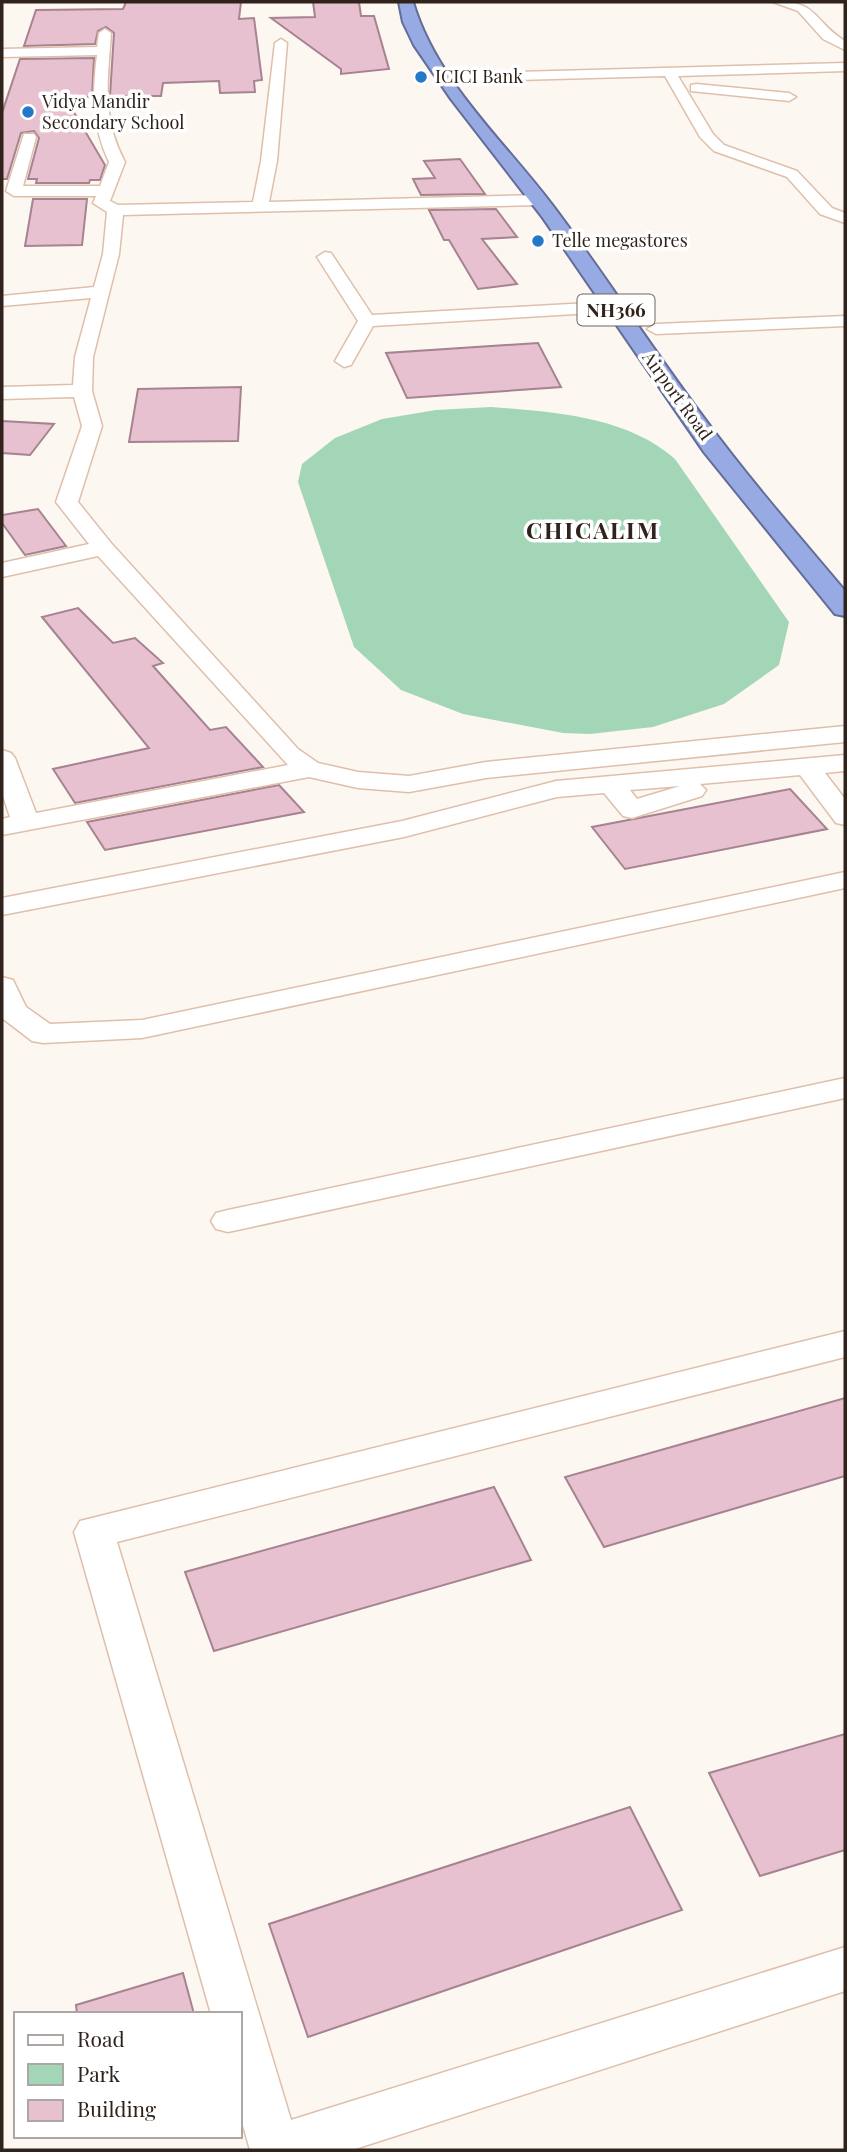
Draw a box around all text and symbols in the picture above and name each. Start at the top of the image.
place label: ICICI Bank [435,64,523,88]
marker: ICICI Bank [413,69,429,85]
place label: Vidya Mandir Secondary School [41,89,184,134]
marker: Vidya Mandir Secondary School [20,104,36,120]
place label: Telle megastores [552,228,688,252]
marker: Telle megastores [530,233,546,249]
road number: NH366 [578,294,654,326]
street label: Airport Road [637,345,719,445]
district label: CHICALIM [526,514,660,545]
legend [14,2012,242,2138]
text: Road [77,2024,125,2052]
text: Park [77,2059,121,2087]
text: Building [77,2094,156,2122]

